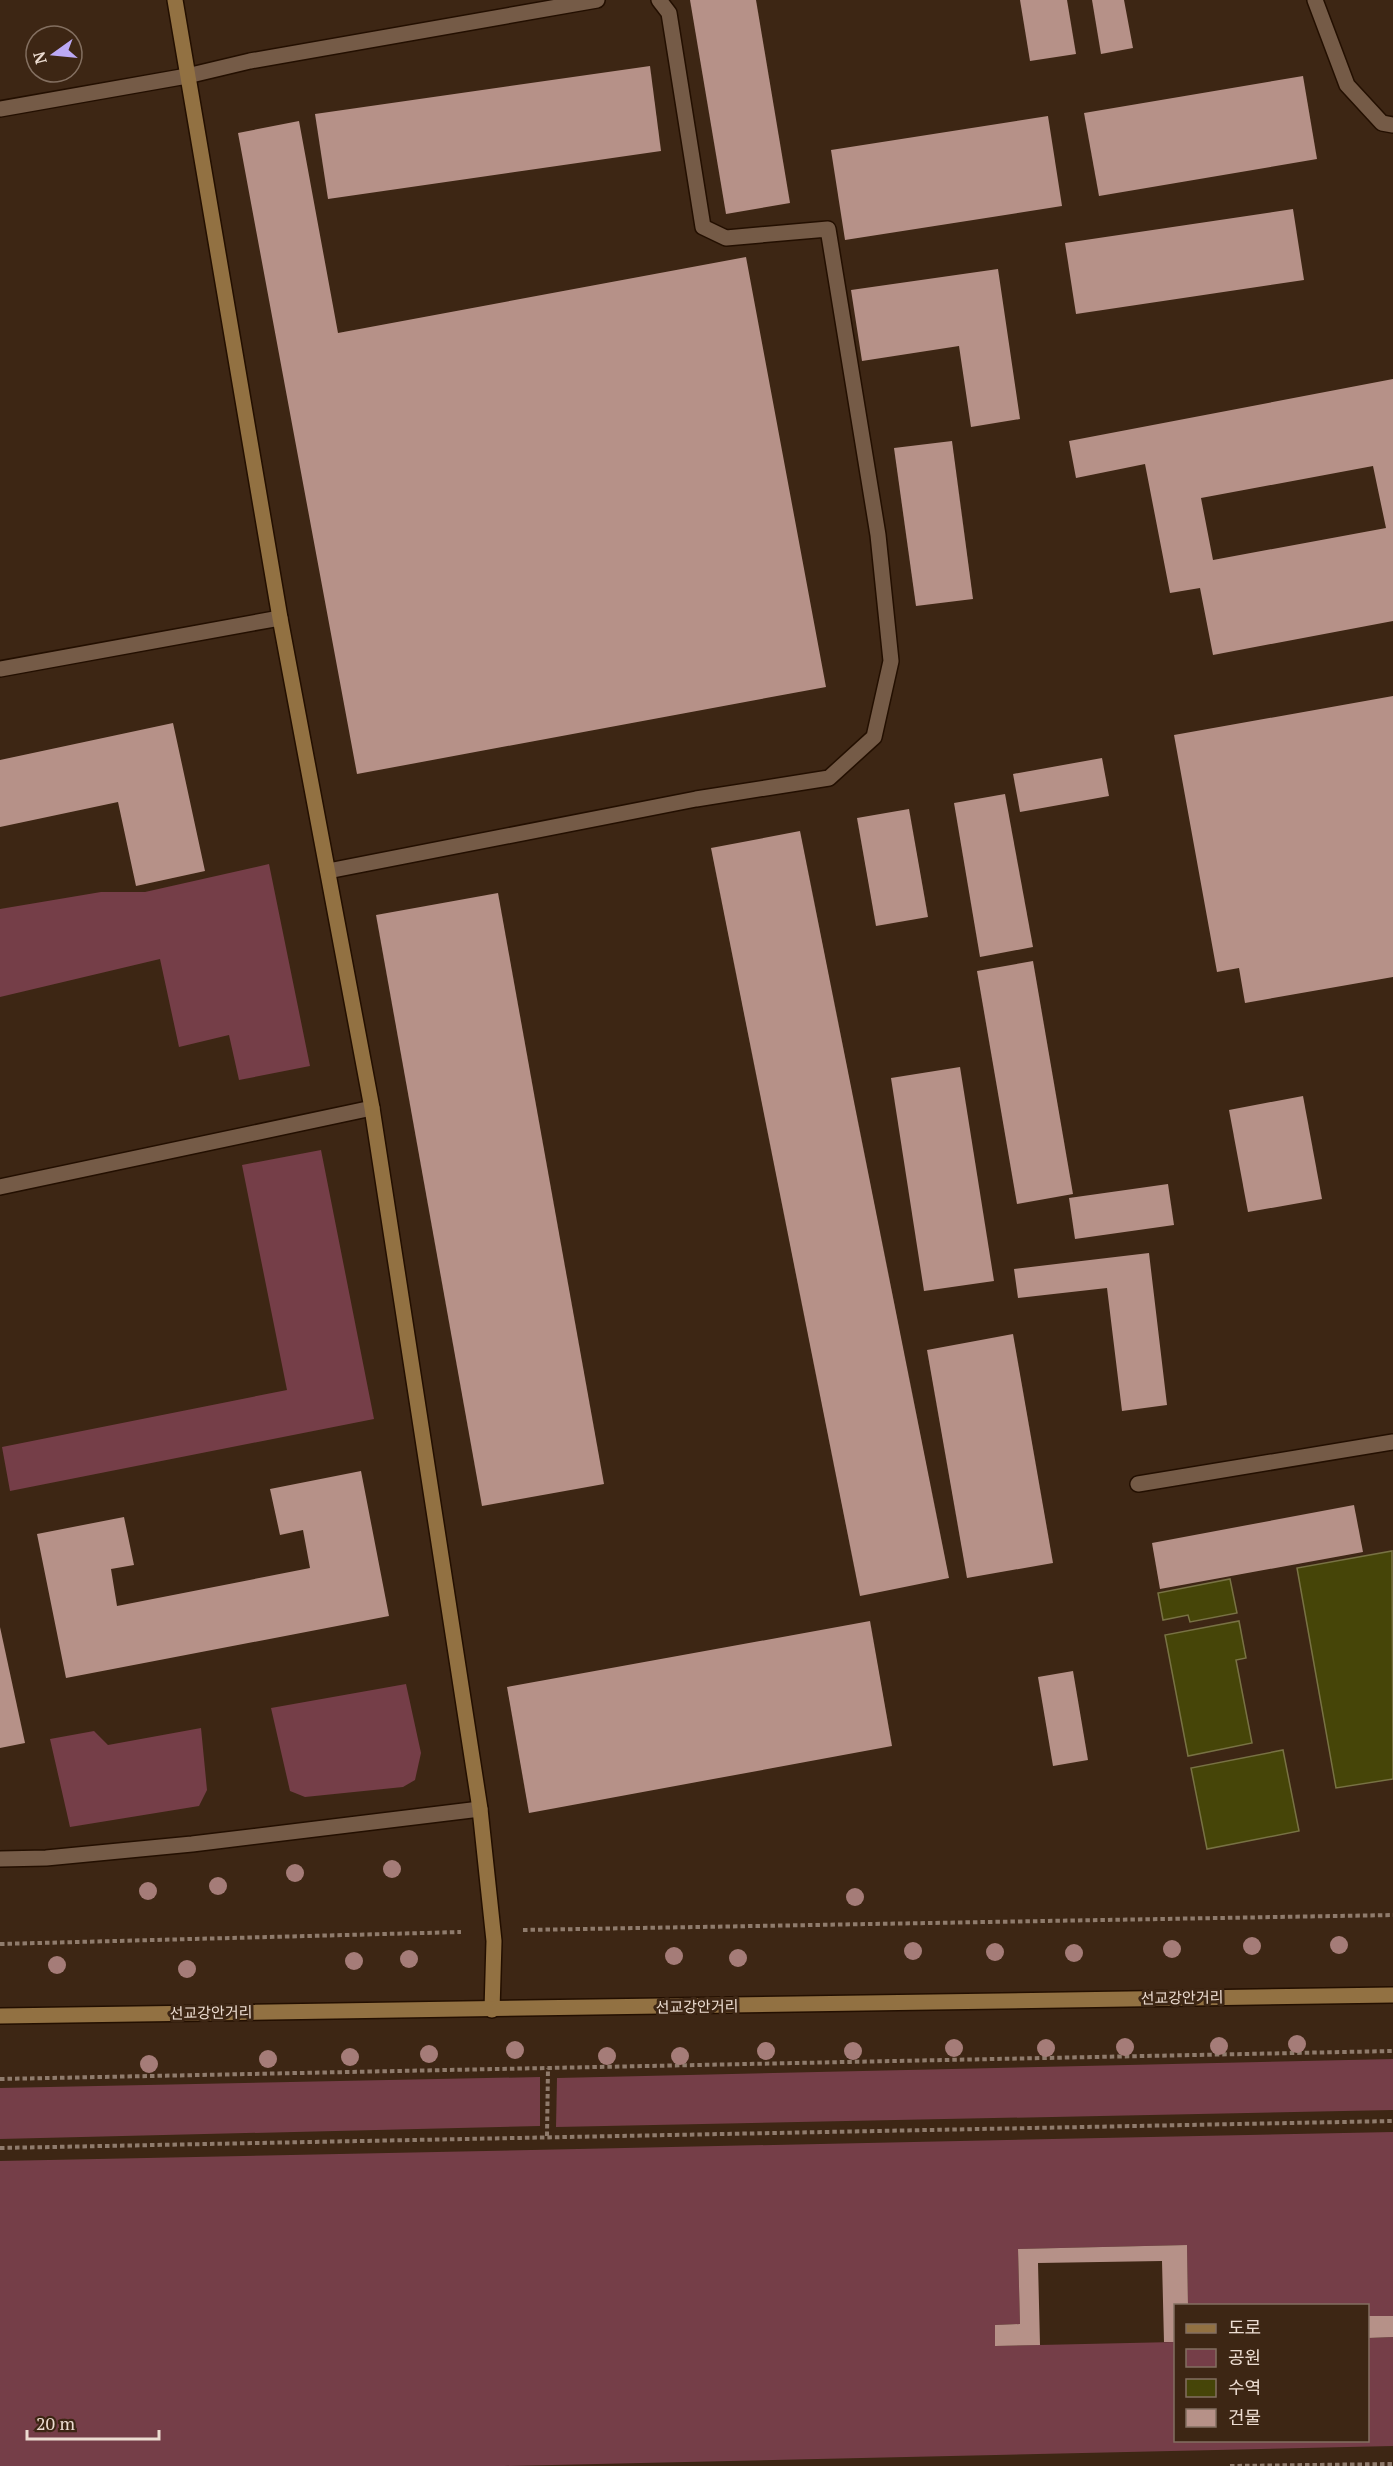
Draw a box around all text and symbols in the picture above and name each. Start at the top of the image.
north arrow [24,24,84,84]
text: N [27,49,52,67]
street label: 선교강안거리 [1140,1986,1224,2008]
street label: 선교강안거리 [655,1995,739,2017]
street label: 선교강안거리 [169,2001,253,2023]
legend [1174,2304,1369,2442]
text: 도로 [1228,2315,1261,2339]
text: 공원 [1228,2345,1261,2369]
text: 수역 [1228,2375,1261,2399]
scale bar [27,2403,159,2441]
text: 건물 [1228,2405,1261,2429]
text: 20 m [36,2411,76,2435]

